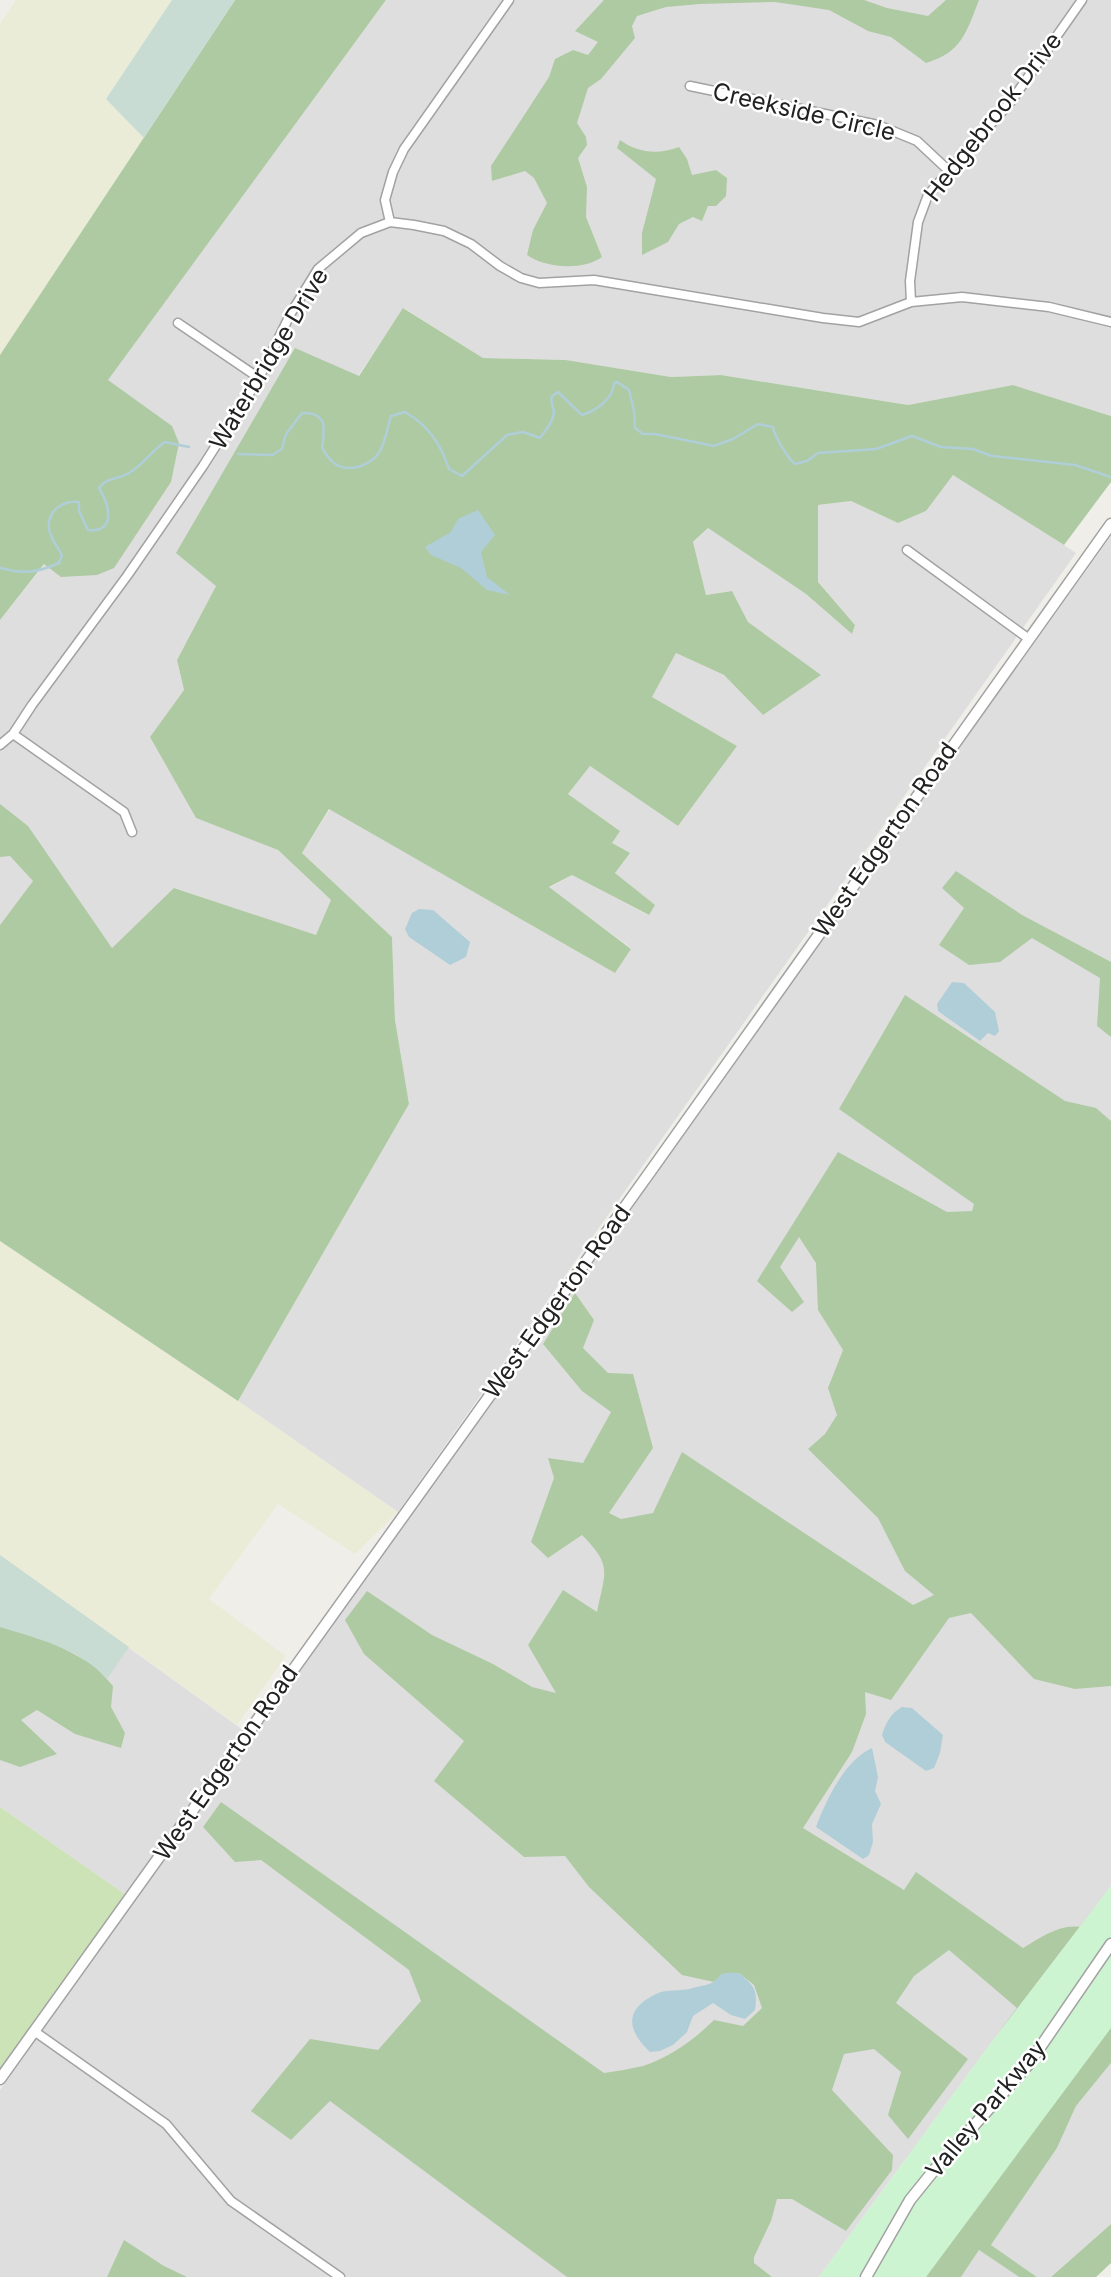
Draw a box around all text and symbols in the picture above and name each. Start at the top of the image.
street label: Hedgebrook Drive [918,26,1068,207]
street label: Creekside Circle [710,76,898,147]
street label: Waterbridge Drive [203,263,334,455]
street label: West Edgerton Road [806,736,963,943]
street label: West Edgerton Road [477,1199,636,1404]
street label: West Edgerton Road [147,1659,304,1866]
street label: Valley Parkway [919,2034,1052,2184]

